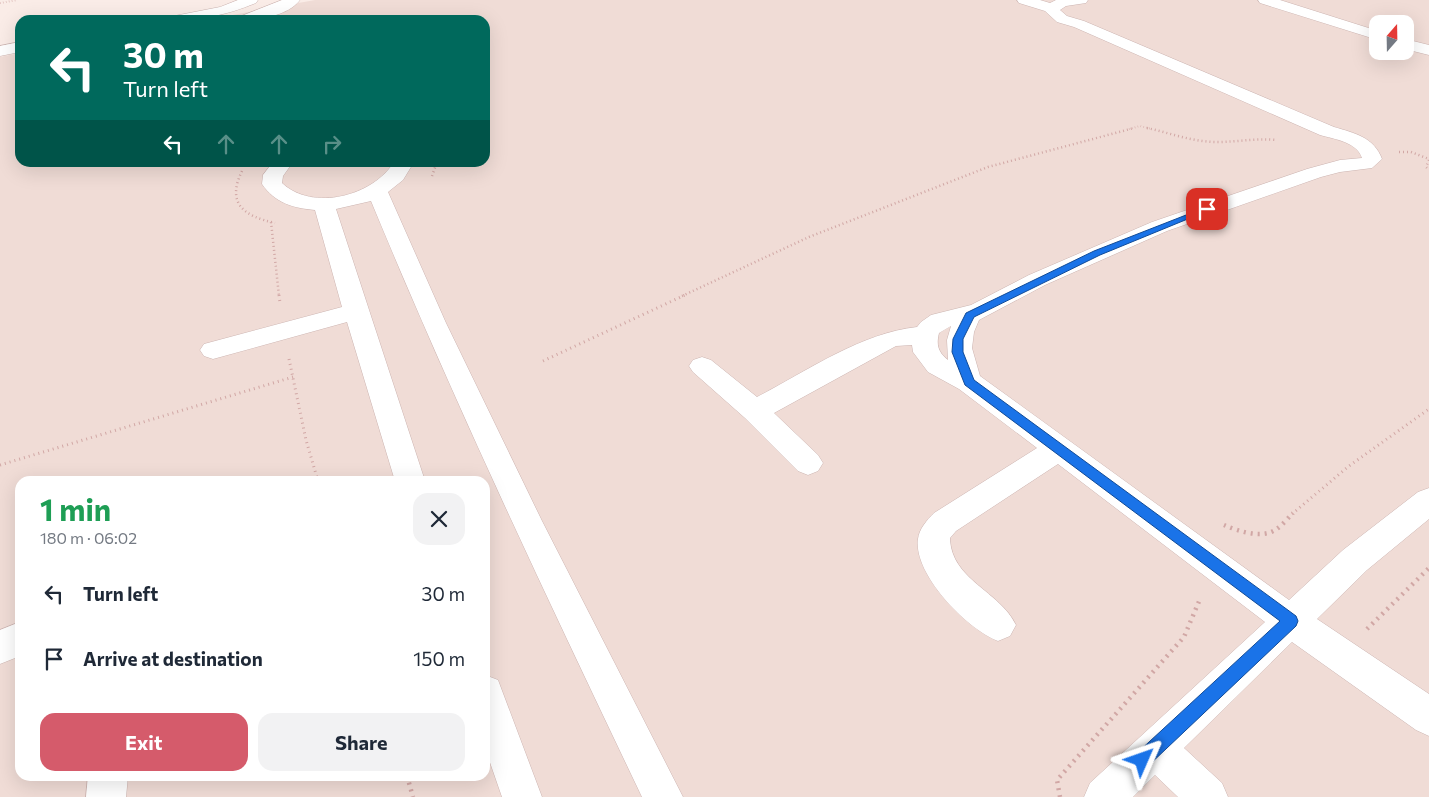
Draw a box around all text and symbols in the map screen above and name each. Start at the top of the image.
north arrow [1369,15,1414,60]
map controls [1369,15,1414,60]
text: 30 m [123,32,204,75]
icon: left [40,35,105,100]
text: Turn left [123,75,208,102]
icon: left [159,130,187,158]
icon: ahead [212,130,240,158]
icon: ahead [265,130,293,158]
icon: right [318,130,346,158]
pin [1186,188,1228,230]
icon: arrive [1193,195,1221,223]
text: 1 min [40,490,111,527]
button: close [413,493,465,545]
text: 180 m · 06:02 [40,528,137,547]
icon: left [40,580,68,608]
text: Turn left [83,582,158,605]
text: 30 m [422,582,465,605]
icon: arrive [40,645,68,673]
text: Arrive at destination [83,647,263,670]
text: 150 m [413,647,465,670]
button: Exit [40,713,248,771]
button: Share [258,713,465,771]
position arrow [1115,733,1167,785]

